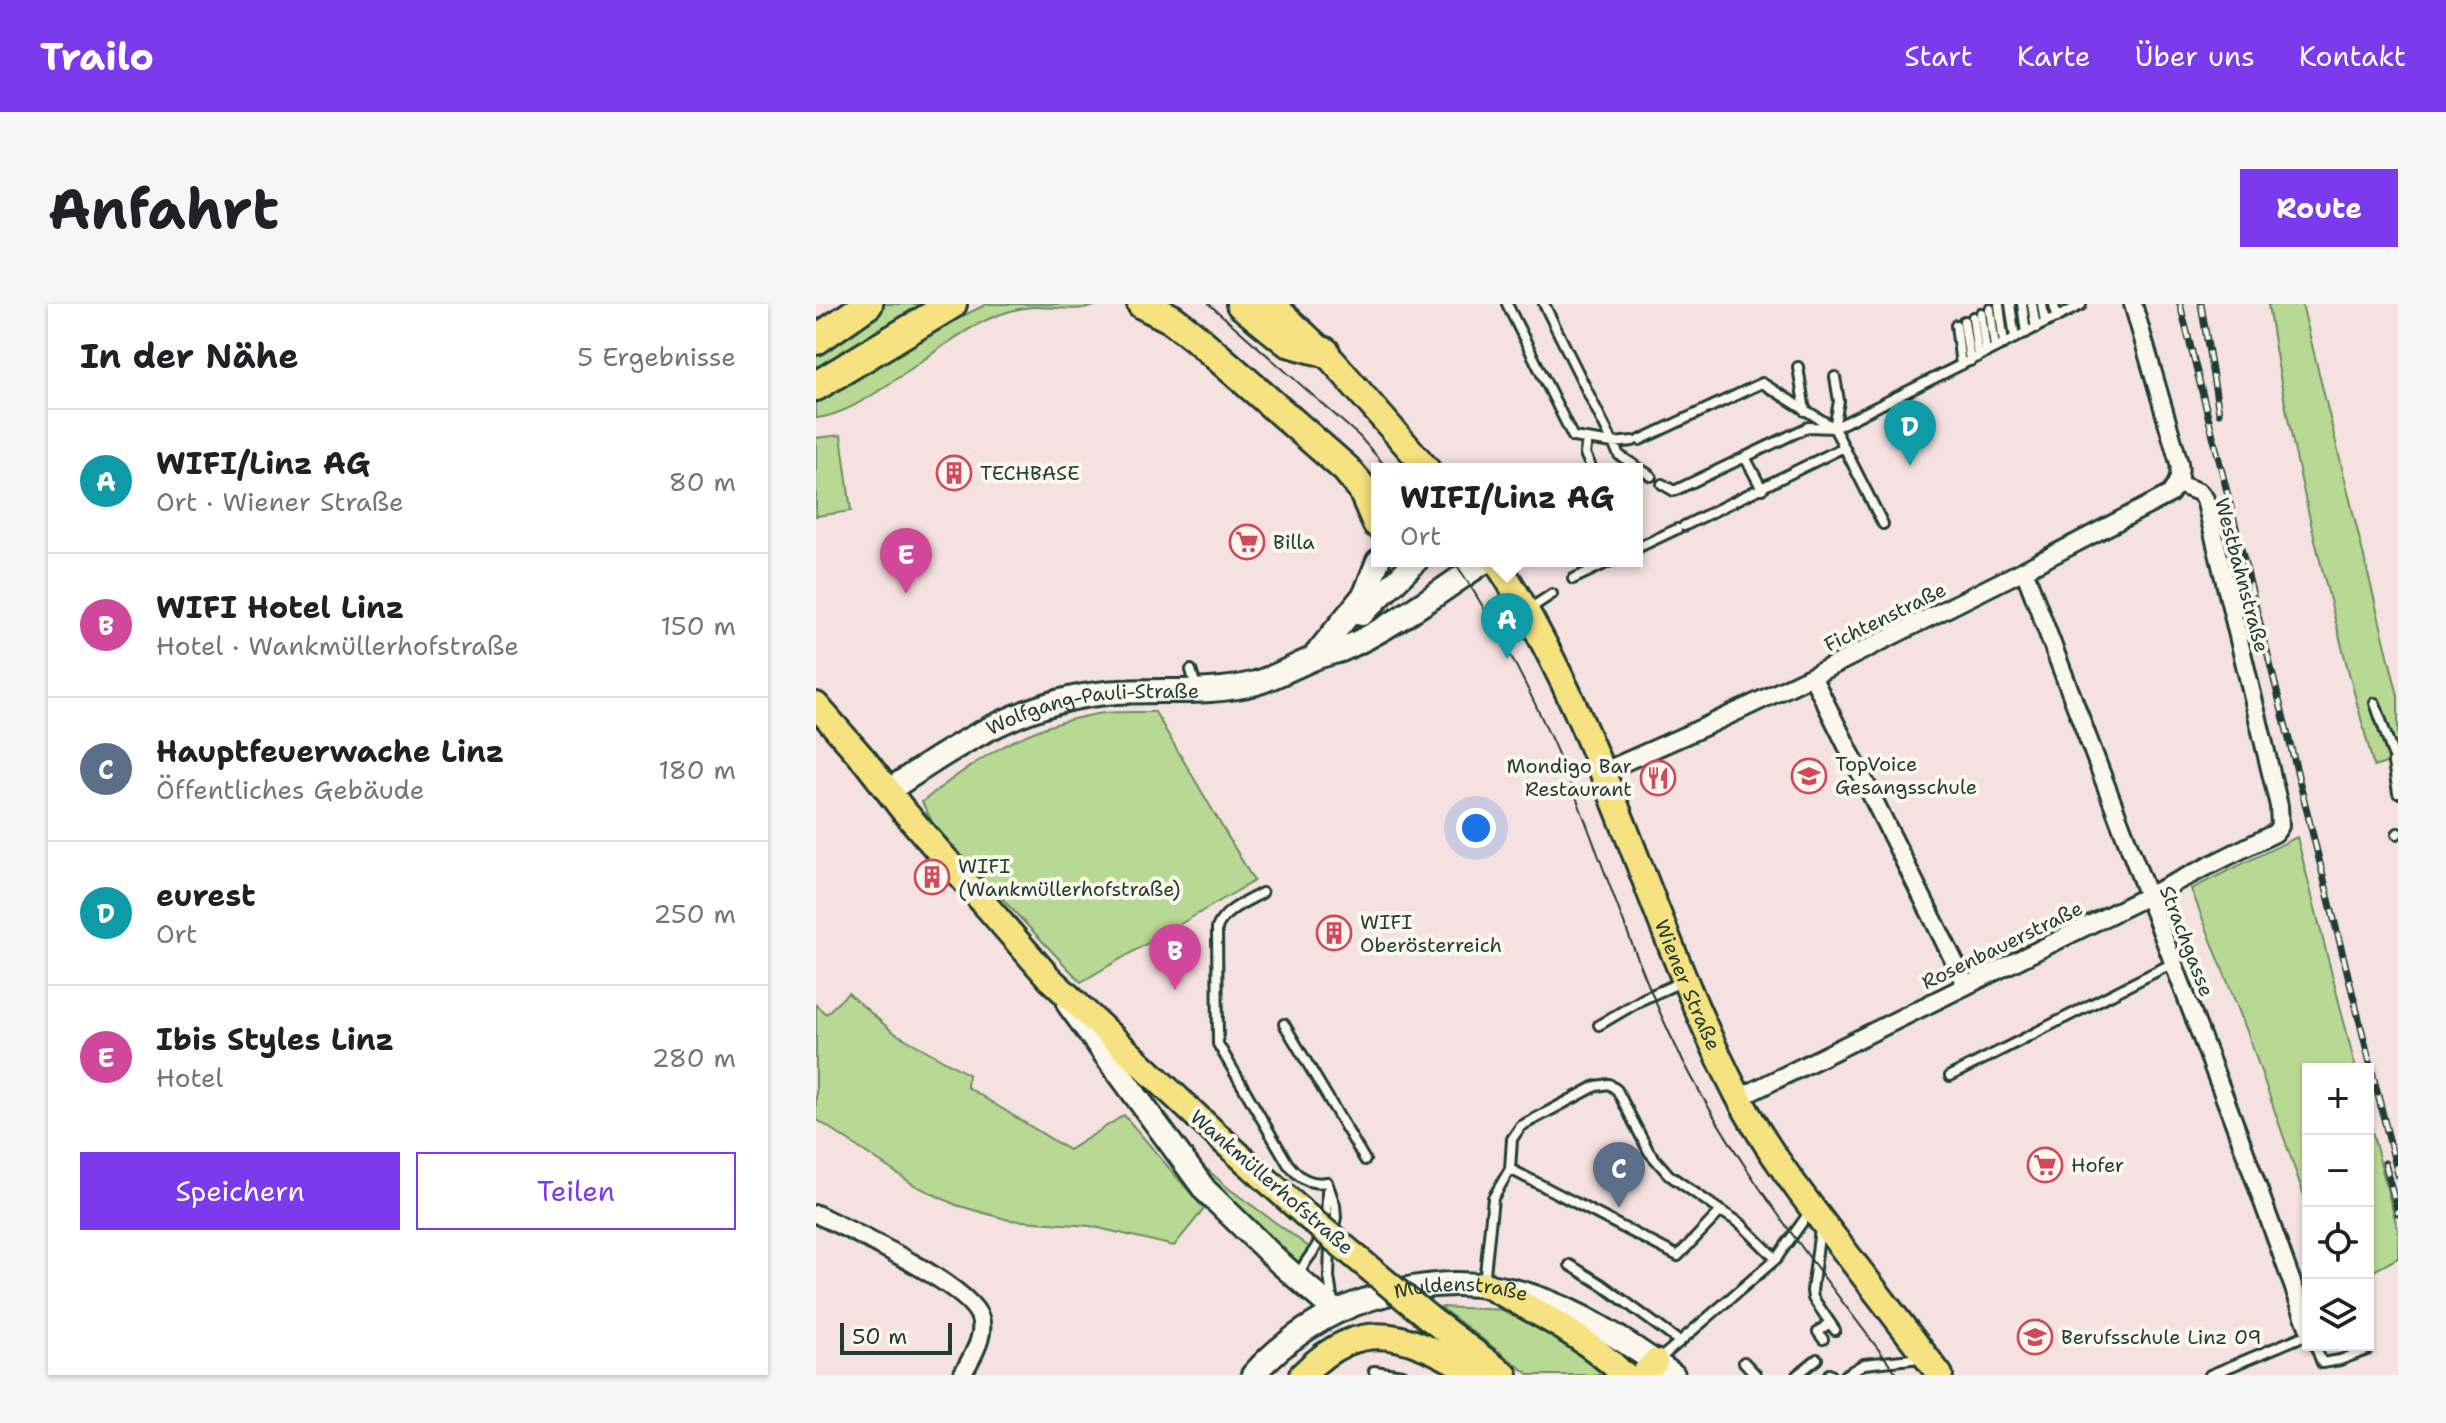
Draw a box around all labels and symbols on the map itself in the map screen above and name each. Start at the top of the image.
pin: D [1884,400,1936,466]
building icon: TECHBASE [935,454,973,492]
place label: TECHBASE [980,460,1080,486]
street label: Westbahnstraße [2209,495,2275,655]
supermarket icon: Billa [1228,523,1266,561]
pin: E [880,528,932,594]
place label: Billa [1273,529,1315,555]
street label: Fichtenstraße [1820,576,1950,658]
pin: A [1481,593,1533,659]
street label: Wolfgang-Pauli-Straße [982,678,1199,741]
place label: TopVoice Gesangsschule [1835,751,1977,800]
place label: Mondigo Bar Restaurant [1506,753,1632,802]
school or university icon: TopVoice Gesangsschule [1790,757,1828,795]
restaurant icon: Mondigo Bar Restaurant [1639,759,1677,797]
your location [1456,808,1496,848]
place label: WIFI (Wankmüllerhofstraße) [958,853,1181,902]
building icon: WIFI (Wankmüllerhofstraße) [913,858,951,896]
street label: Strachgasse [2154,882,2220,1000]
street label: Rosenbauerstraße [1917,895,2087,995]
place label: WIFI Oberösterreich [1360,909,1502,958]
building icon: WIFI Oberösterreich [1315,914,1353,952]
street label: Wiener Straße [1649,916,1727,1055]
pin: B [1149,924,1201,990]
street label: Wankmüllerhofstraße [1185,1104,1359,1260]
pin: C [1593,1142,1645,1208]
supermarket icon: Hofer [2026,1146,2064,1184]
place label: Hofer [2071,1152,2124,1178]
street label: Muldenstraße [1392,1271,1531,1307]
school or university icon: Berufsschule Linz 09 [2016,1318,2054,1356]
scale bar [840,1319,952,1355]
place label: Berufsschule Linz 09 [2061,1324,2262,1350]

